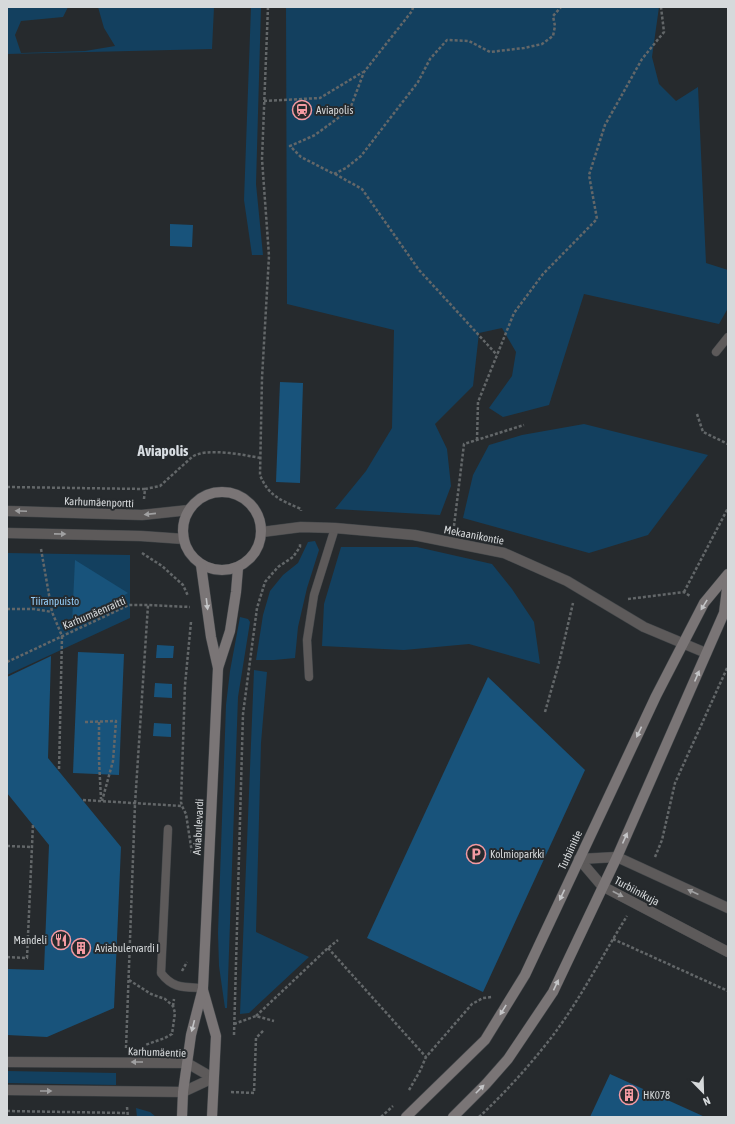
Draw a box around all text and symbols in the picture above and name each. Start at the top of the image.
station icon: Aviapolis [291,99,313,121]
place label: Aviapolis [316,104,353,116]
district label: Aviapolis [137,442,189,459]
street label: Karhumäenportti [64,495,134,509]
one-way arrow [14,508,27,514]
one-way arrow [144,511,157,517]
street label: Mekaanikontie [443,523,505,547]
one-way arrow [54,531,66,538]
street label: Karhumäenraitti [61,594,127,632]
park label: Tiiranpuisto [31,595,79,607]
one-way arrow [204,598,210,610]
one-way arrow [701,599,708,610]
one-way arrow [694,670,700,681]
one-way arrow [636,726,642,737]
street label: Aviabulevardi [191,799,205,855]
street label: Turbiinitie [556,829,584,871]
one-way arrow [622,833,628,844]
parking icon: Kolmioparkki [465,843,487,865]
place label: Kolmioparkki [490,848,544,860]
street label: Turbiinikuja [613,874,661,908]
one-way arrow [559,889,565,900]
one-way arrow [687,889,698,895]
one-way arrow [612,891,623,898]
restaurant icon: Mandeli [50,929,72,951]
place label: Mandeli [14,934,47,946]
building icon: Aviabulervardi I [70,937,92,959]
place label: Aviabulervardi I [95,942,159,954]
one-way arrow [553,979,559,990]
one-way arrow [500,1005,507,1016]
one-way arrow [190,1020,196,1032]
street label: Karhumäentie [128,1045,186,1059]
one-way arrow [130,1059,143,1065]
north arrow [683,1072,723,1112]
one-way arrow [475,1084,485,1094]
building icon: HK078 [618,1084,640,1106]
one-way arrow [40,1088,53,1094]
place label: HK078 [643,1089,670,1101]
text: N [702,1094,712,1108]

